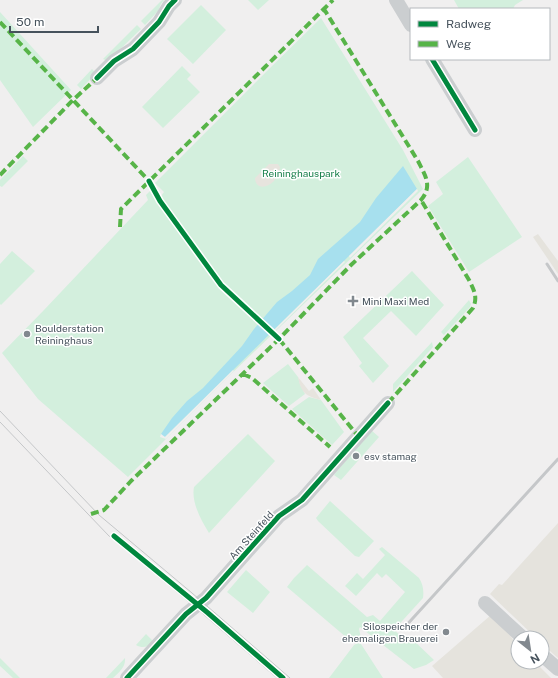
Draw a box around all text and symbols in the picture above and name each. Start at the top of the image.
scale bar [10,8,98,34]
legend [410,8,550,60]
text: 50 m [16,15,44,29]
text: Radweg [446,17,491,31]
text: Weg [446,37,471,51]
park label: Reininghauspark [262,167,340,179]
marker: Mini Maxi Med [347,295,359,307]
place label: Mini Maxi Med [362,295,429,307]
place label: Boulderstation Reininghaus [35,322,104,346]
marker: Boulderstation Reininghaus [22,329,32,339]
place label: esv stamag [364,450,417,462]
marker: esv stamag [351,451,361,461]
street label: Am Steinfeld [226,508,276,562]
place label: Silospeicher der ehemaligen Brauerei [342,620,438,644]
marker: Silospeicher der ehemaligen Brauerei [441,627,451,637]
north arrow [510,630,550,670]
text: N [528,651,542,666]

